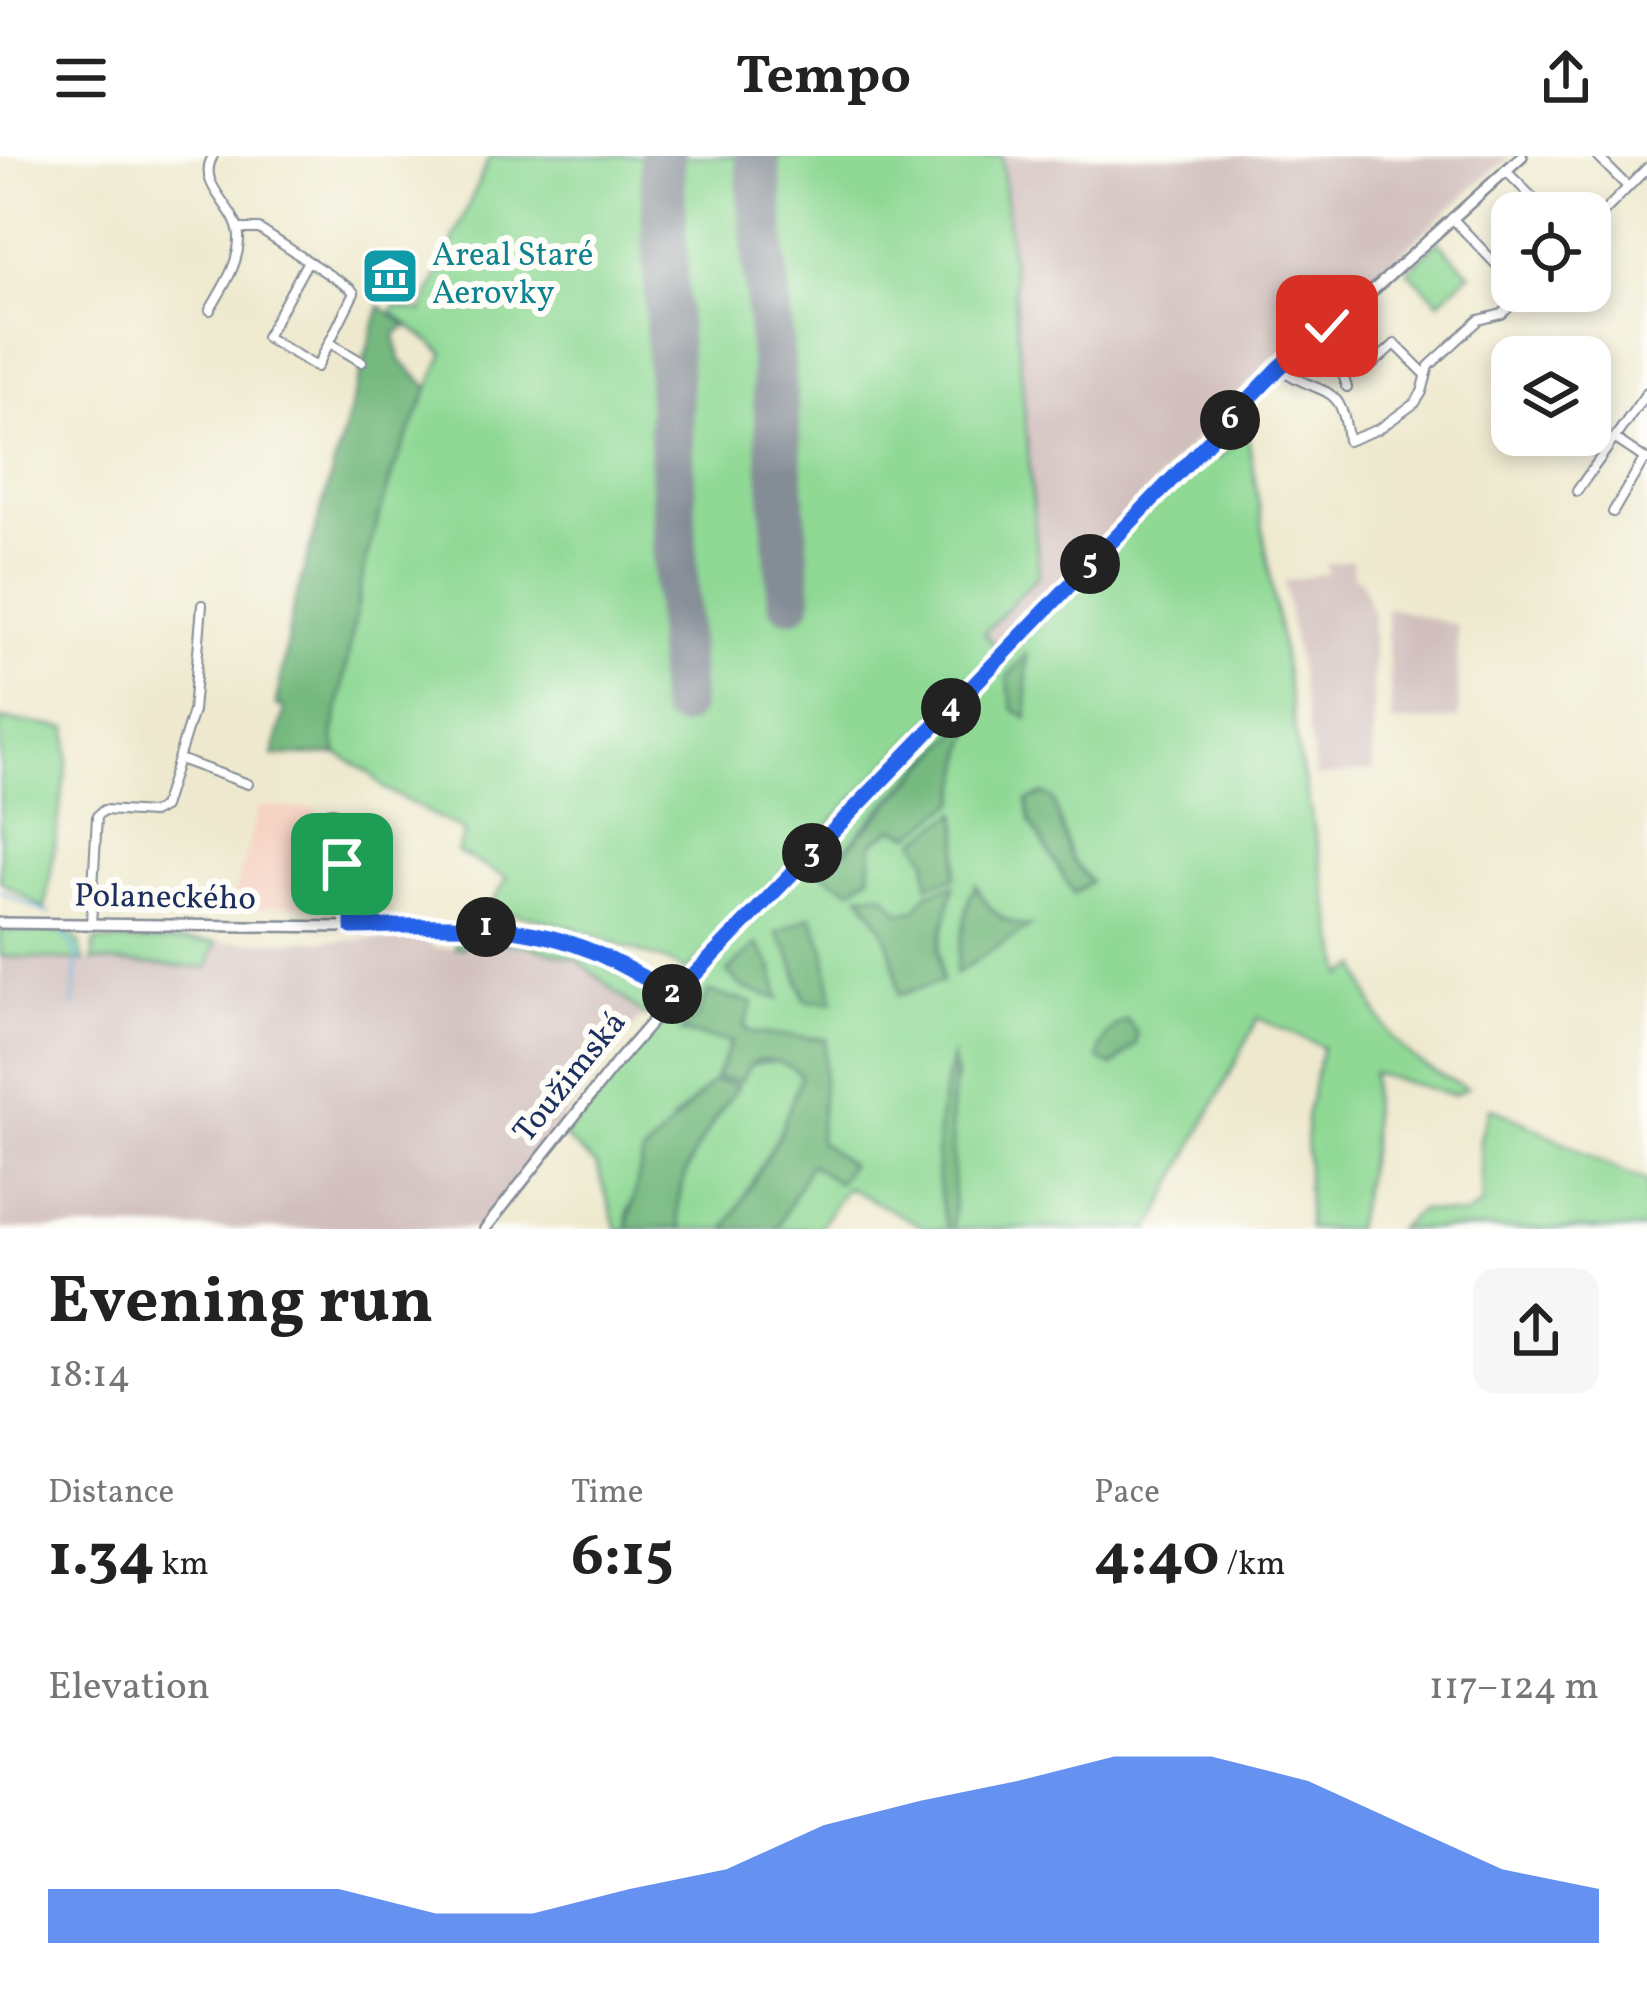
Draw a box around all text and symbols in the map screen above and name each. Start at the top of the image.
text: Tempo [736,41,911,116]
icon: menu [48,45,114,111]
icon: share [1533,45,1599,111]
map controls [1491,192,1611,456]
button: locate [1491,192,1611,312]
place label: Areal Staré Aerovky [432,234,593,318]
museum icon: Areal Staré Aerovky [359,245,421,307]
pin [1276,275,1378,377]
icon: check [1294,293,1360,359]
button: layers [1491,336,1611,456]
pin: 6 [1200,390,1260,450]
text: 6 [1221,397,1239,443]
pin: 5 [1060,534,1120,594]
text: 5 [1082,541,1098,587]
pin: 4 [921,678,981,738]
text: 4 [941,685,961,731]
pin [291,813,393,915]
pin: 3 [782,823,842,883]
text: 3 [804,830,820,876]
icon: arrive [309,831,375,897]
street label: Polaneckého [74,874,256,924]
pin: 1 [456,897,516,957]
text: 1 [479,904,493,950]
pin: 2 [642,964,702,1024]
text: 2 [663,971,681,1017]
street label: Toužimská [504,1002,638,1154]
text: Evening run [48,1258,434,1350]
button: share [1473,1268,1599,1394]
text: 18:14 [48,1349,131,1403]
text: Distance [48,1471,174,1517]
text: Time [571,1471,643,1517]
text: Pace [1094,1471,1160,1517]
text: 1.34 [48,1517,155,1600]
text: 6:15 [571,1517,674,1600]
text: 4:40 [1094,1517,1220,1600]
text: km [155,1543,209,1589]
text: /km [1220,1543,1285,1589]
text: Elevation [48,1661,210,1715]
text: 117–124 m [1429,1661,1599,1715]

